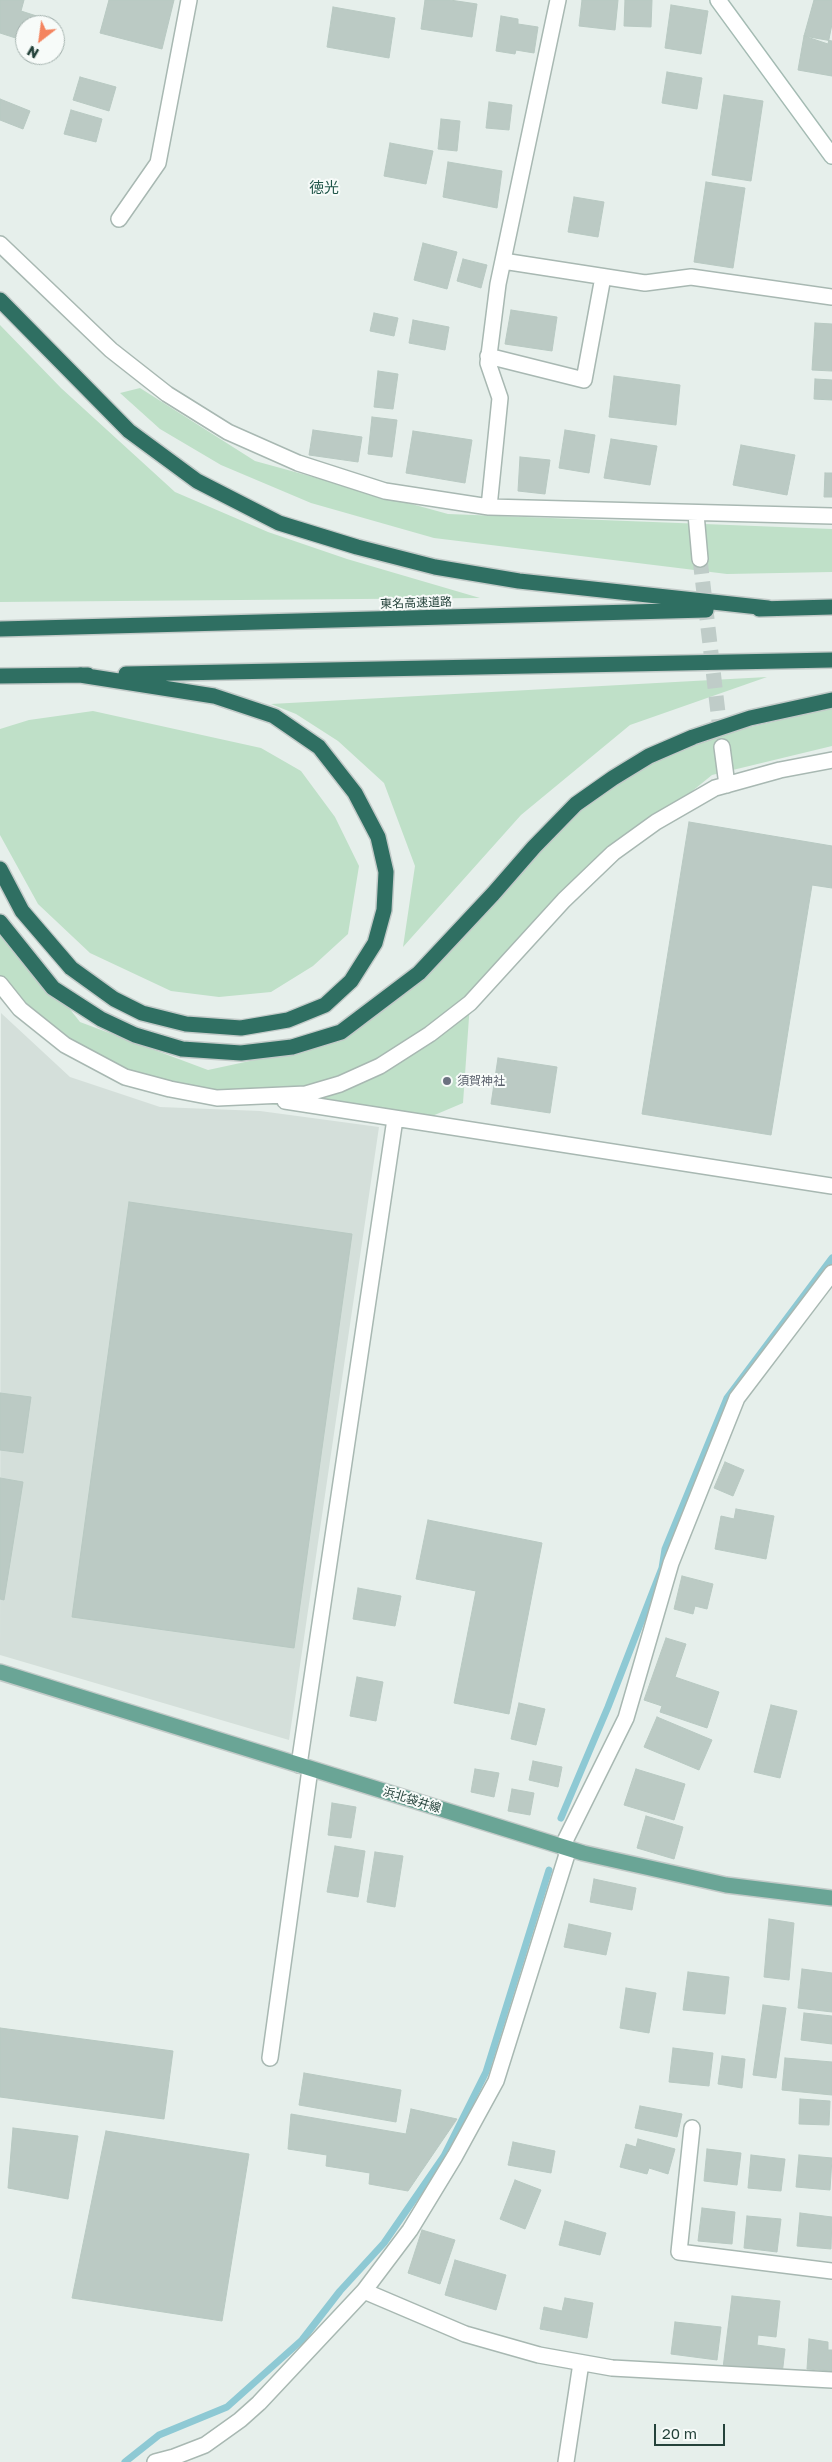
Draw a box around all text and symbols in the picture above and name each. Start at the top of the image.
north arrow [15,15,65,65]
text: N [24,43,42,63]
district label: 徳光 [309,179,339,197]
street label: 東名高速道路 [380,595,452,611]
place label: 須賀神社 [457,1074,505,1088]
marker: 須賀神社 [441,1075,453,1087]
street label: 浜北袋井線 [381,1784,443,1816]
scale bar [657,2414,728,2446]
text: 20 m [662,2424,697,2442]

